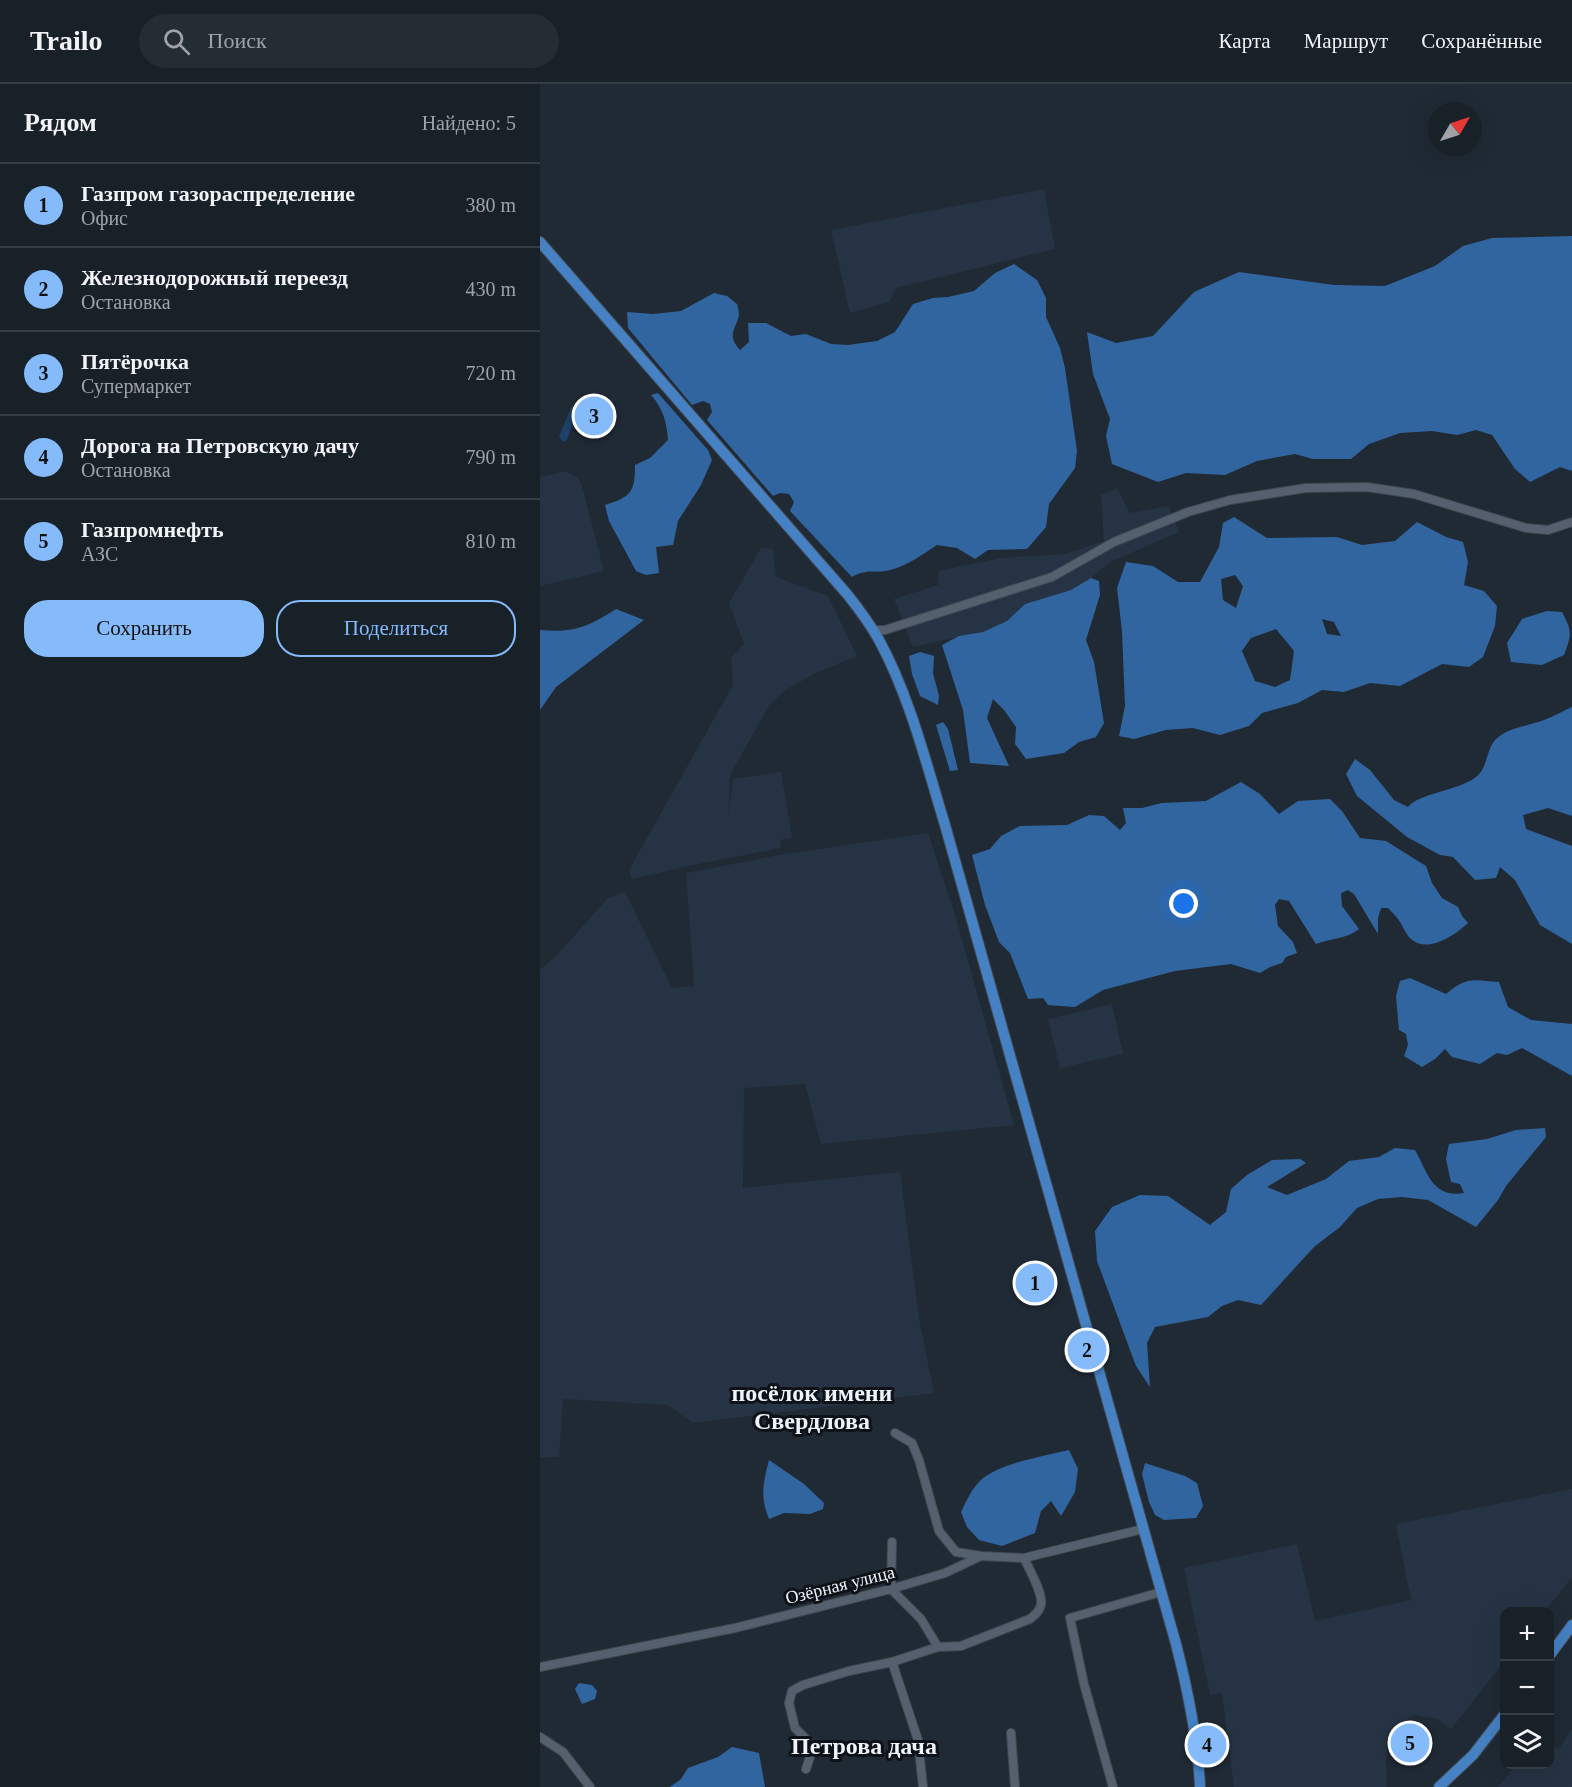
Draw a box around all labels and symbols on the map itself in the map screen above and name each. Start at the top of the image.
north arrow [1428,102,1482,156]
pin: 3 [574,394,614,438]
your location [1169,889,1198,918]
pin: 1 [1016,1260,1054,1306]
pin: 2 [1068,1328,1106,1372]
district label: посёлок имени Свердлова [732,1380,893,1434]
street label: Озёрная улица [783,1562,897,1608]
pin: 5 [1390,1720,1430,1766]
pin: 4 [1188,1722,1226,1768]
district label: Петрова дача [791,1733,937,1759]

